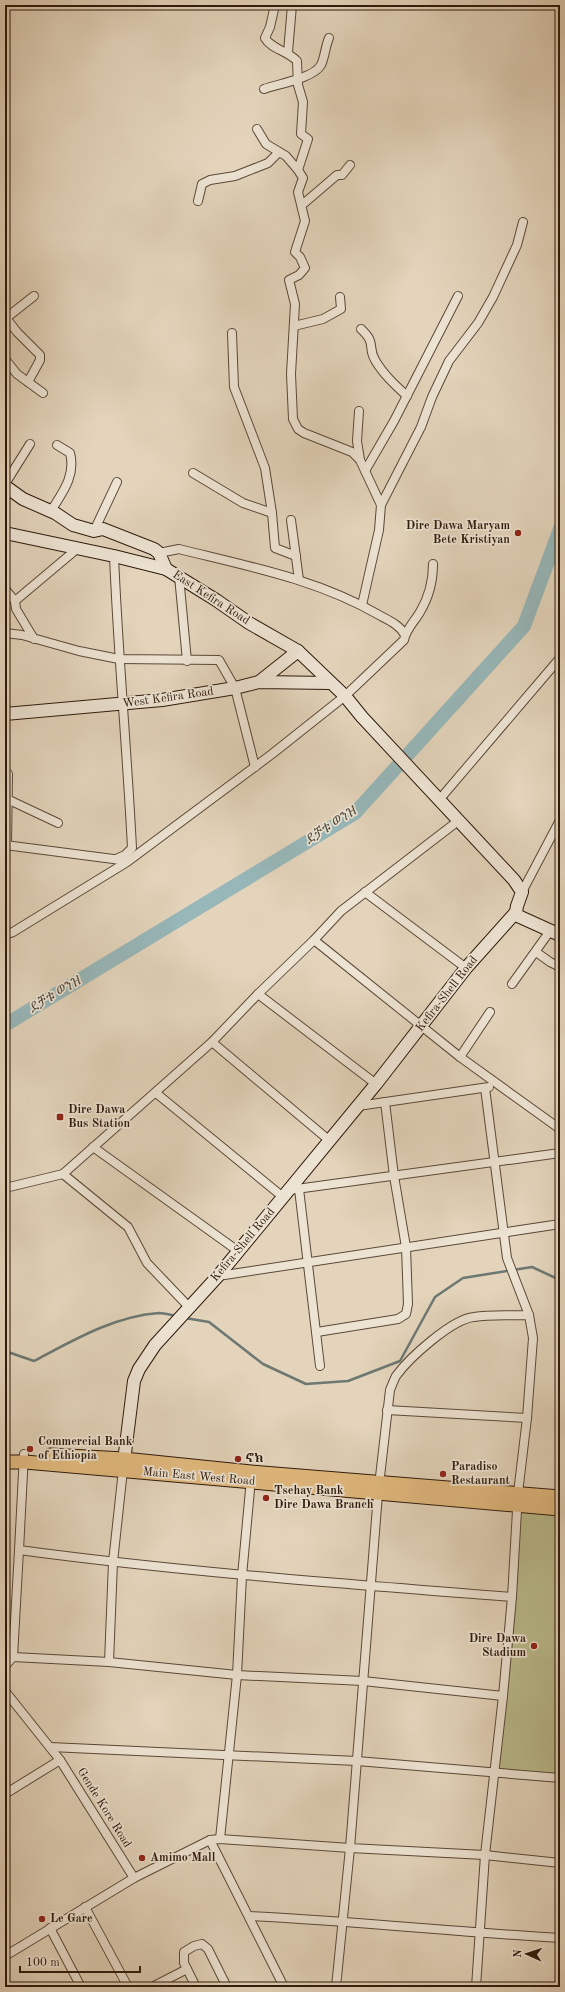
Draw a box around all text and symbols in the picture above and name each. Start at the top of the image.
place label: Dire Dawa Maryam Bete Kristiyan [406,520,510,546]
marker: Dire Dawa Maryam Bete Kristiyan [513,528,523,538]
street label: East Kefira Road [170,569,252,627]
street label: West Kefira Road [122,686,214,710]
water label: ደቻቱ ወንዝ [303,804,359,847]
street label: Kefira-Shell Road [414,954,480,1034]
water label: ደቻቱ ወንዝ [26,973,84,1016]
place label: Dire Dawa Bus Station [68,1104,131,1130]
marker: Dire Dawa Bus Station [55,1112,65,1122]
street label: Kefira-Shell Road [209,1206,277,1284]
place label: Commercial Bank of Ethiopia [38,1436,133,1462]
marker: Commercial Bank of Ethiopia [25,1444,35,1454]
place label: ኖክ [246,1452,263,1465]
marker: ኖክ [233,1454,243,1464]
place label: Paradiso Restaurant [451,1461,511,1487]
street label: Main East West Road [142,1466,256,1488]
marker: Paradiso Restaurant [438,1469,448,1479]
place label: Tsehay Bank Dire Dawa Branch [274,1485,374,1511]
marker: Tsehay Bank Dire Dawa Branch [261,1493,271,1503]
place label: Dire Dawa Stadium [469,1633,526,1659]
marker: Dire Dawa Stadium [529,1641,539,1651]
street label: Gende Kore Road [75,1766,133,1850]
place label: Amimo Mall [150,1852,216,1864]
marker: Amimo Mall [137,1853,147,1863]
place label: Le Gare [50,1913,93,1925]
marker: Le Gare [37,1914,47,1924]
north arrow [507,1934,547,1974]
scale bar [20,1948,140,1974]
text: N [513,1948,524,1958]
text: 100 m [26,1957,60,1969]

